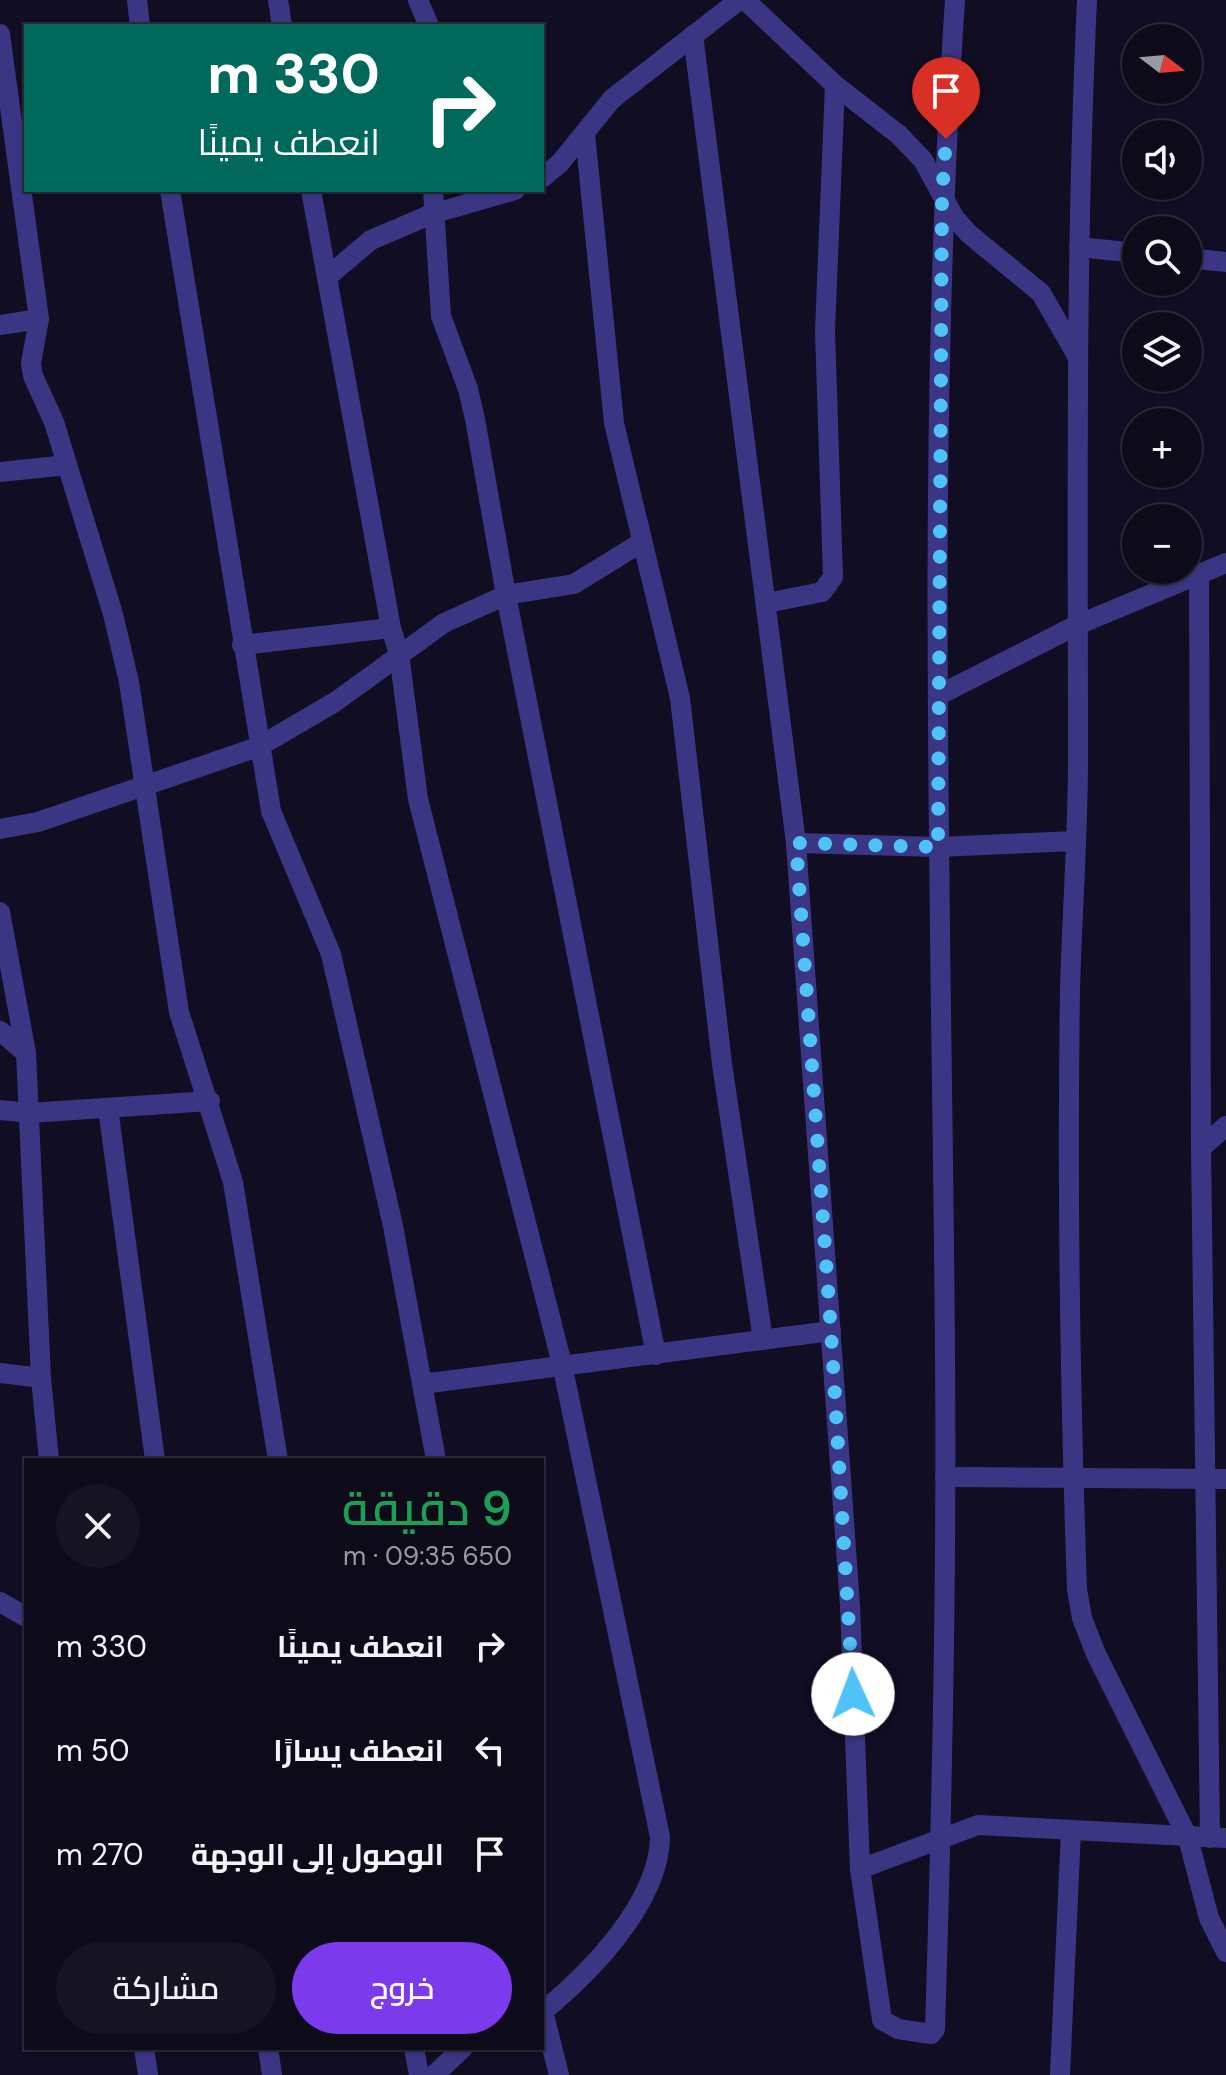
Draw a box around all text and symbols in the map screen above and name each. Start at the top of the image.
north arrow [1122,24,1202,104]
map controls [1122,24,1202,584]
text: 330 m [207,37,380,110]
icon: right [408,56,512,160]
pin [912,57,980,139]
icon: arrive [924,69,968,113]
text: انعطف يمينًا [198,119,380,166]
button: sound [1122,120,1202,200]
button: search [1122,216,1202,296]
button: layers [1122,312,1202,392]
button: + [1122,408,1202,488]
button: − [1122,504,1202,584]
text: 9 دقيقة [342,1477,512,1540]
button: close [56,1484,140,1568]
text: 650 m · 09:35 [343,1539,512,1573]
icon: right [468,1624,512,1668]
text: 330 m [56,1627,147,1666]
text: انعطف يمينًا [277,1627,444,1666]
position arrow [811,1652,895,1736]
icon: left [468,1728,512,1772]
text: 50 m [56,1731,130,1770]
text: انعطف يسارًا [273,1731,444,1770]
icon: arrive [468,1832,512,1876]
text: 270 m [56,1835,144,1874]
text: الوصول إلى الوجهة [191,1835,444,1874]
button: مشاركة [56,1942,276,2034]
button: خروج [292,1942,512,2034]

